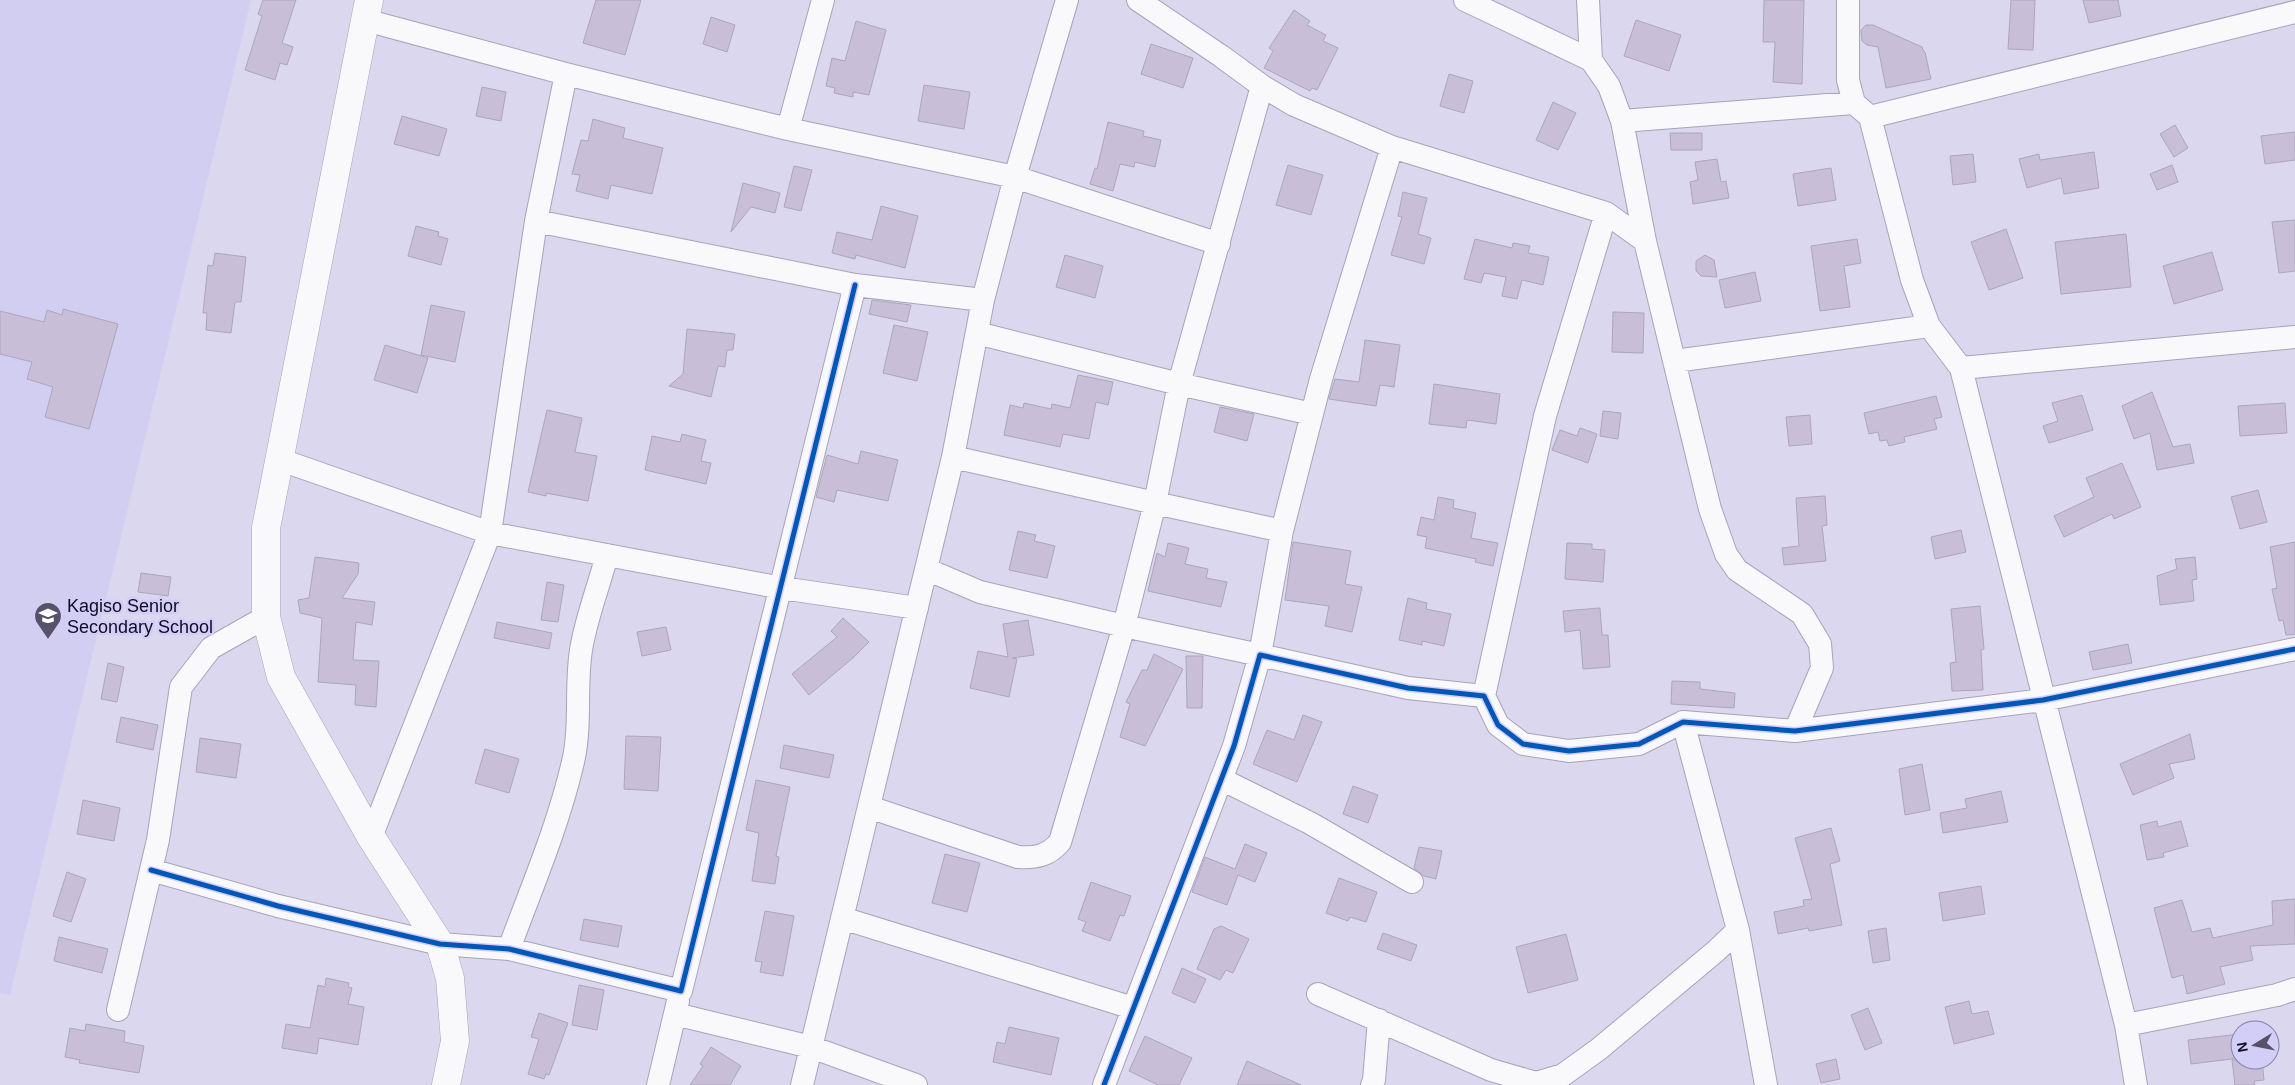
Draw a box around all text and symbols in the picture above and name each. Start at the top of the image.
place label: Kagiso Senior Secondary School [67,596,213,637]
school or university icon: Kagiso Senior Secondary School [33,601,63,640]
north arrow [2230,1020,2280,1070]
text: N [2233,1041,2251,1054]

